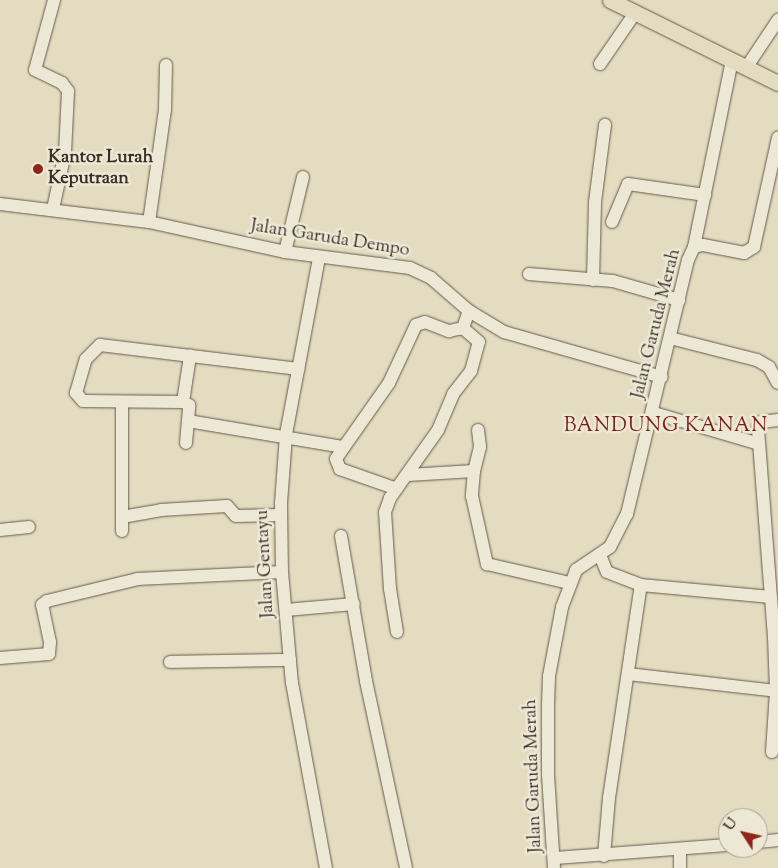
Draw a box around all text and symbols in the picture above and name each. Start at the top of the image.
place label: Kantor Lurah Keputraan [48,148,153,190]
marker: Kantor Lurah Keputraan [32,163,44,175]
street label: Jalan Garuda Dempo [249,216,411,262]
street label: Jalan Garuda Merah [628,247,686,401]
district label: BANDUNG KANAN [562,414,770,438]
street label: Jalan Gentayu [252,509,280,619]
street label: Jalan Garuda Merah [521,699,547,853]
north arrow [718,808,768,858]
text: U [720,815,743,835]

